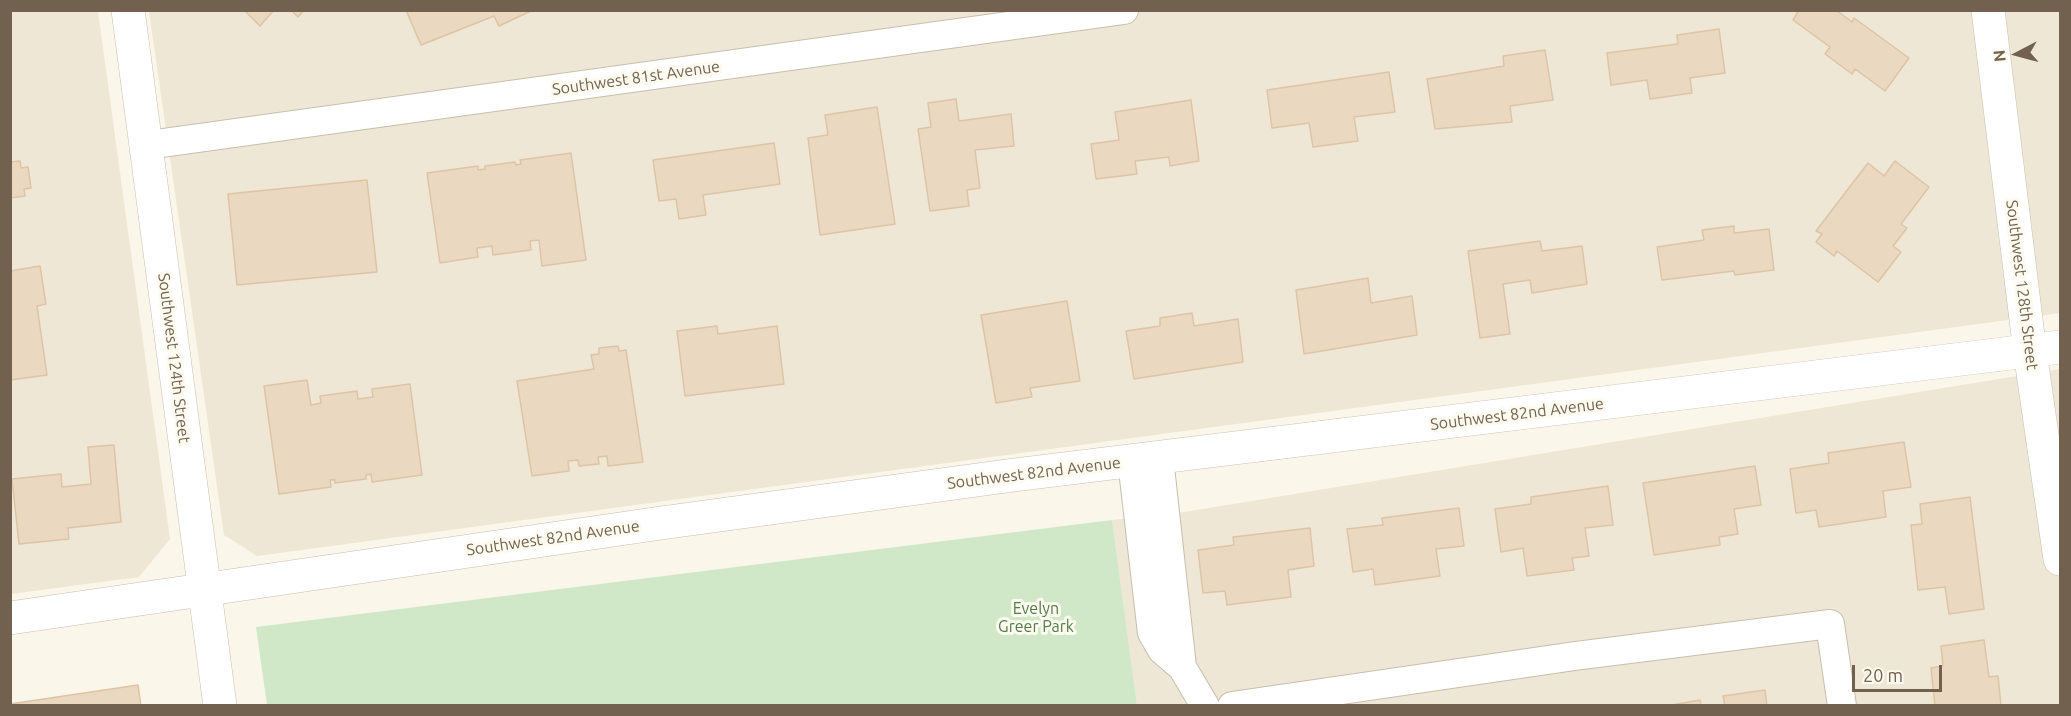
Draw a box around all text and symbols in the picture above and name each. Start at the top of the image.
north arrow [1987,24,2047,84]
text: N [1990,49,2009,63]
street label: Southwest 81st Avenue [551,57,721,99]
street label: Southwest 128th Street [2002,199,2042,371]
street label: Southwest 124th Street [154,272,194,444]
street label: Southwest 82nd Avenue [1429,394,1605,434]
street label: Southwest 82nd Avenue [946,453,1122,493]
street label: Southwest 82nd Avenue [465,516,641,560]
park label: Evelyn Greer Park [998,599,1074,637]
scale bar [1855,653,1945,691]
text: 20 m [1863,665,1903,685]

